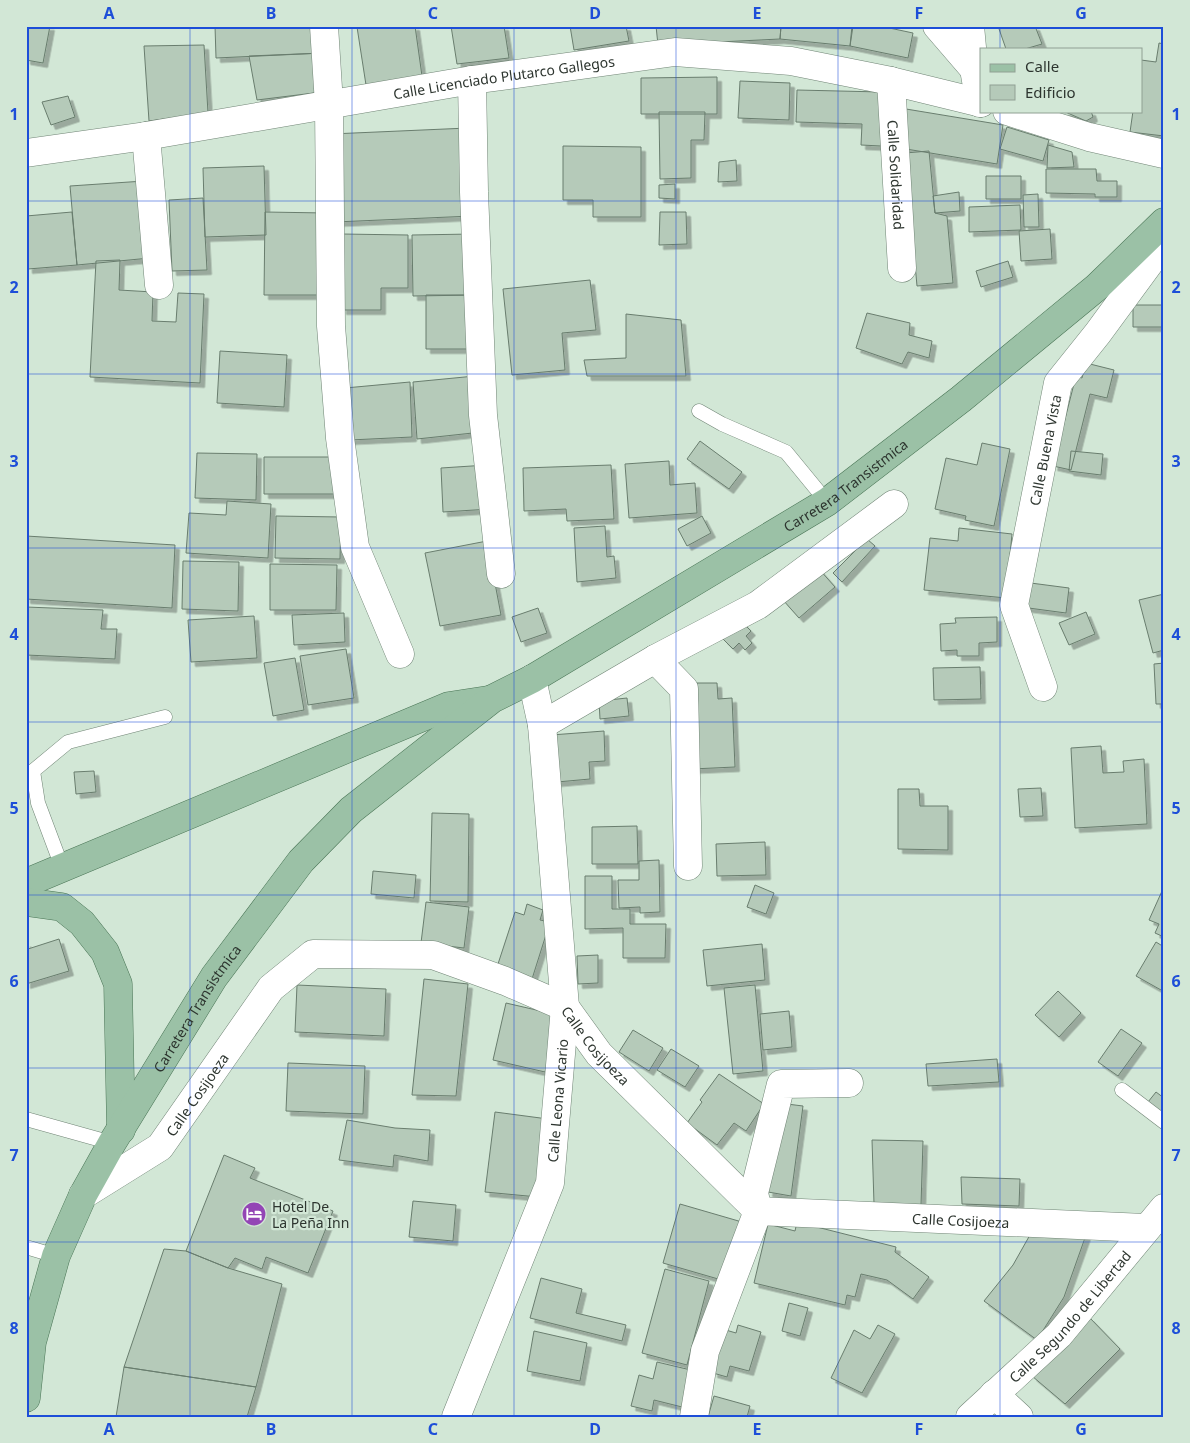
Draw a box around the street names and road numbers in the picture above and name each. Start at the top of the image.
street label: Calle Licenciado Plutarco Gallegos [392,51,616,103]
street label: Calle Solidaridad [884,119,909,230]
street label: Calle Buena Vista [1024,393,1065,507]
street label: Carretera Transistmica [780,434,911,536]
street label: Carretera Transistmica [148,940,245,1076]
street label: Calle Cosijoeza [558,1002,634,1089]
street label: Calle Leona Vicario [542,1038,572,1163]
street label: Calle Cosijoeza [161,1049,232,1140]
street label: Calle Cosijoeza [912,1208,1010,1232]
street label: Calle Segundo de Libertad [1004,1246,1135,1386]

